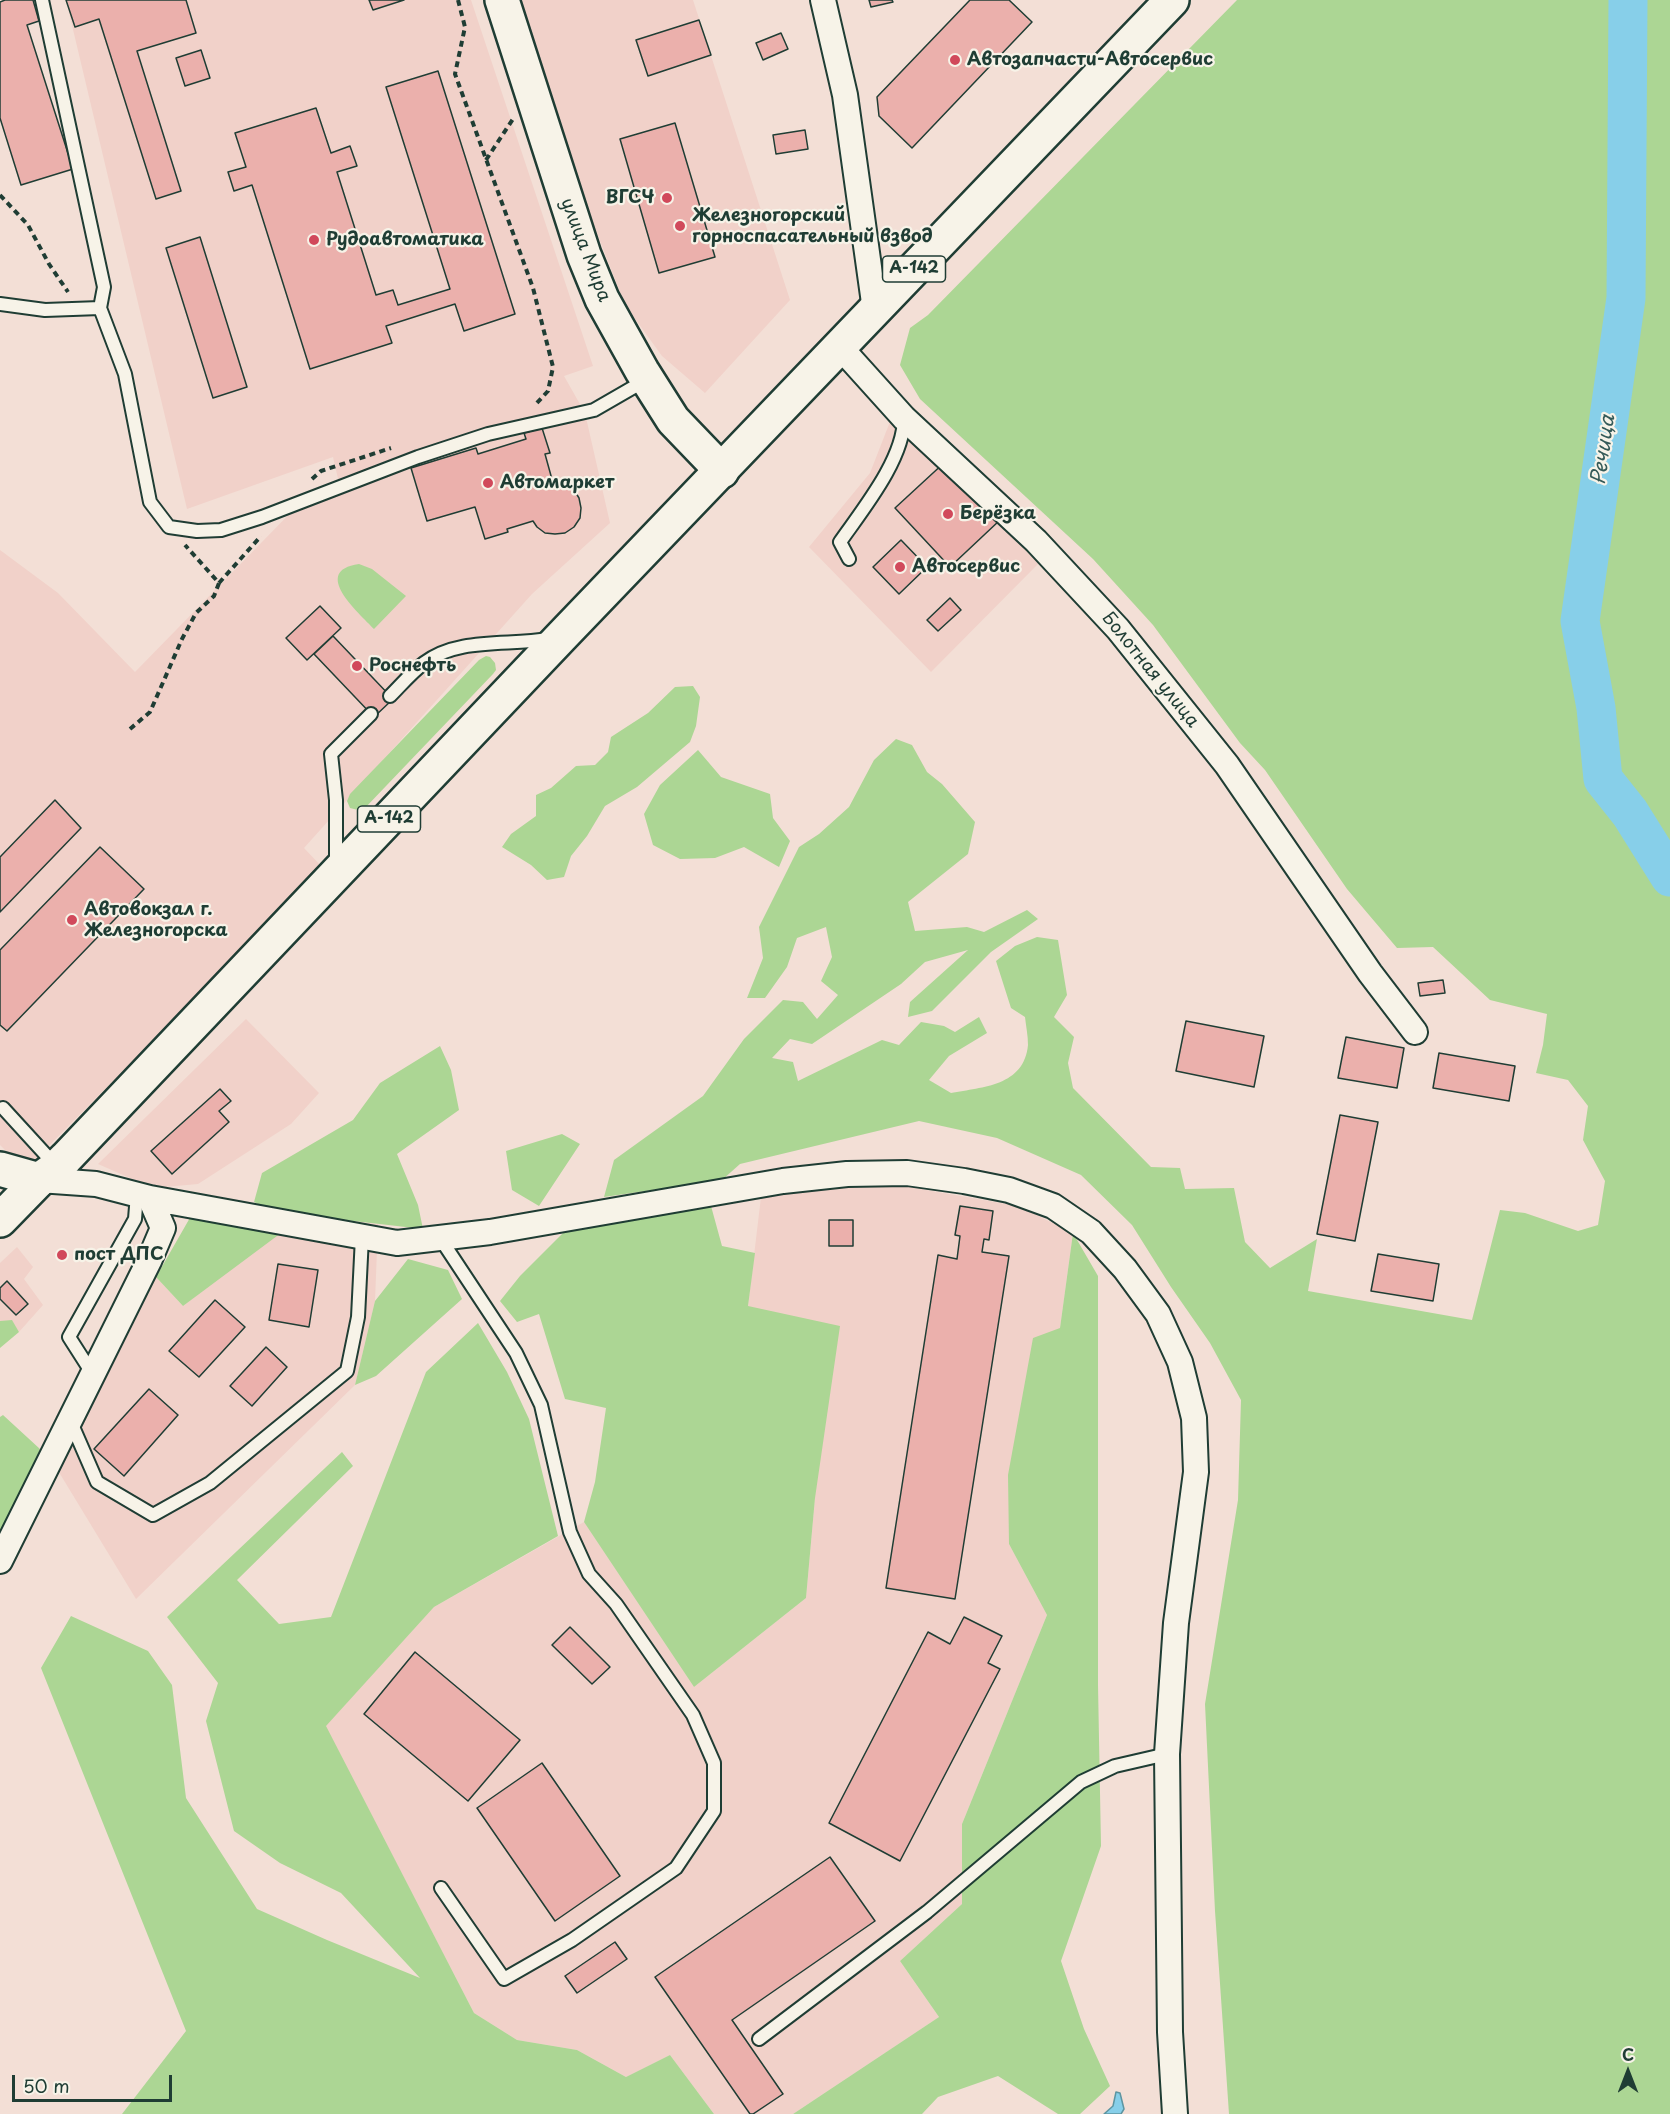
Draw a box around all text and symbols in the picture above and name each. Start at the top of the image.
place label: Автозапчасти-Автосервис [967,49,1213,71]
marker: Автозапчасти-Автосервис [948,53,962,67]
place label: ВГСЧ [606,187,655,209]
marker: ВГСЧ [660,191,674,205]
street label: улица Мира [555,195,615,305]
place label: Железногорский горноспасательный взвод [692,205,933,248]
marker: Железногорский горноспасательный взвод [673,219,687,233]
place label: Рудоавтоматика [326,229,484,251]
marker: Рудоавтоматика [307,233,321,247]
road number: А-142 [882,256,946,282]
water label: Речица [1587,413,1621,487]
place label: Автомаркет [500,472,614,494]
marker: Автомаркет [481,476,495,490]
place label: Берёзка [960,503,1036,525]
marker: Берёзка [941,507,955,521]
place label: Автосервис [912,556,1020,578]
marker: Автосервис [893,560,907,574]
street label: Болотная улица [1097,608,1203,732]
place label: Роснефть [369,655,456,677]
marker: Роснефть [350,659,364,673]
road number: А-142 [358,806,420,832]
place label: Автовокзал г. Железногорска [84,899,228,942]
marker: Автовокзал г. Железногорска [65,913,79,927]
place label: пост ДПС [74,1244,163,1266]
marker: пост ДПС [55,1248,69,1262]
north arrow [1598,2042,1658,2102]
text: С [1622,2042,1634,2066]
scale bar [15,2063,176,2101]
text: 50 m [23,2072,70,2099]

